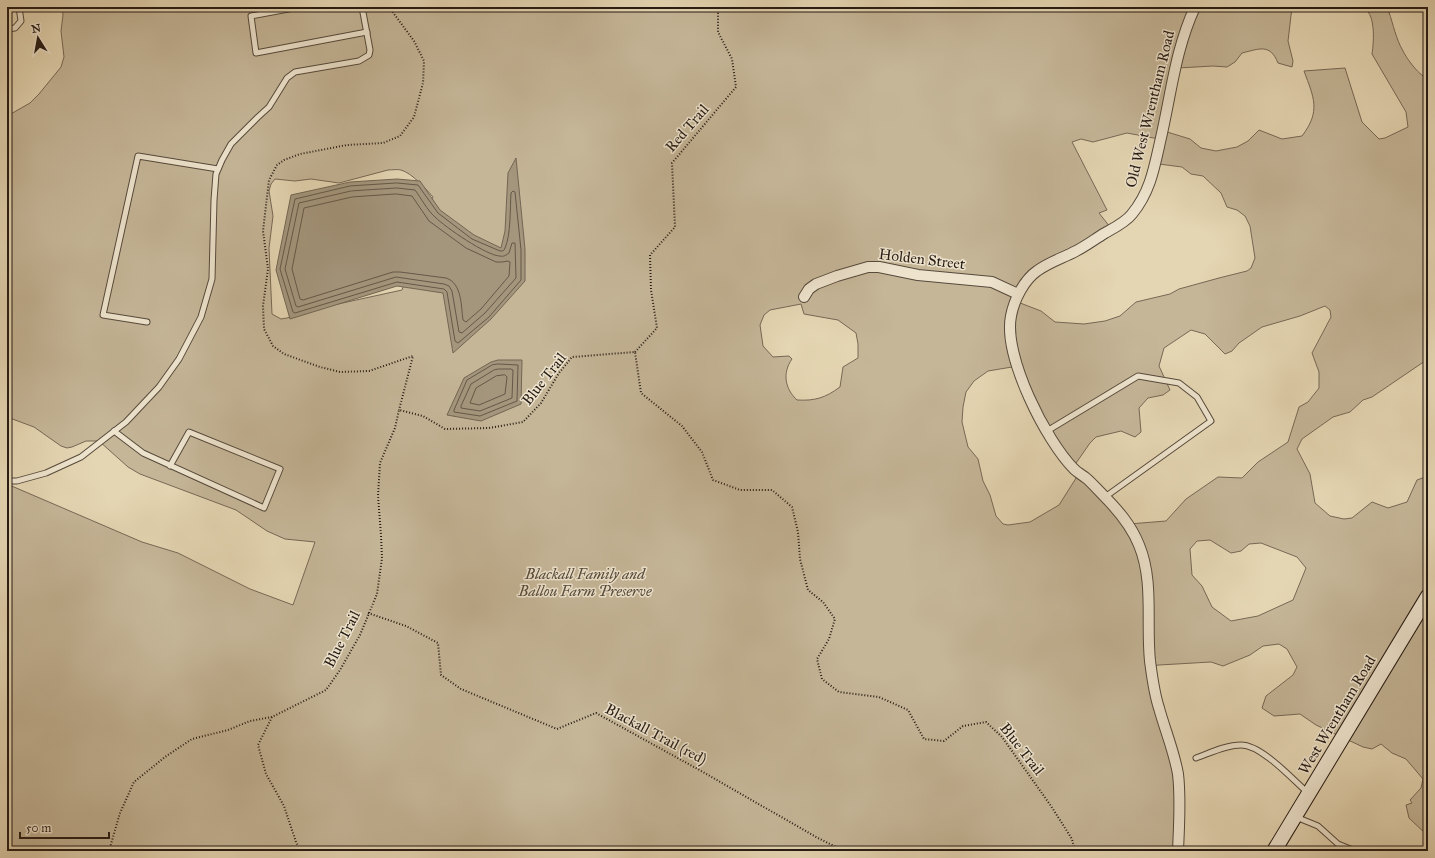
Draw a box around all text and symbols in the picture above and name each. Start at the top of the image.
north arrow [18,18,58,58]
text: N [30,21,43,36]
street label: Old West Wrentham Road [1122,28,1178,189]
street label: Red Trail [661,100,713,156]
street label: Holden Street [878,245,967,273]
street label: Blue Trail [518,349,571,409]
park label: Blackall Family and Ballou Farm Preserve [518,565,652,600]
street label: Blue Trail [320,607,364,670]
street label: West Wrentham Road [1294,652,1380,778]
street label: Blackall Trail (red) [602,700,710,769]
street label: Blue Trail [996,719,1049,779]
scale bar [20,814,109,840]
text: 50 m [26,821,51,835]

